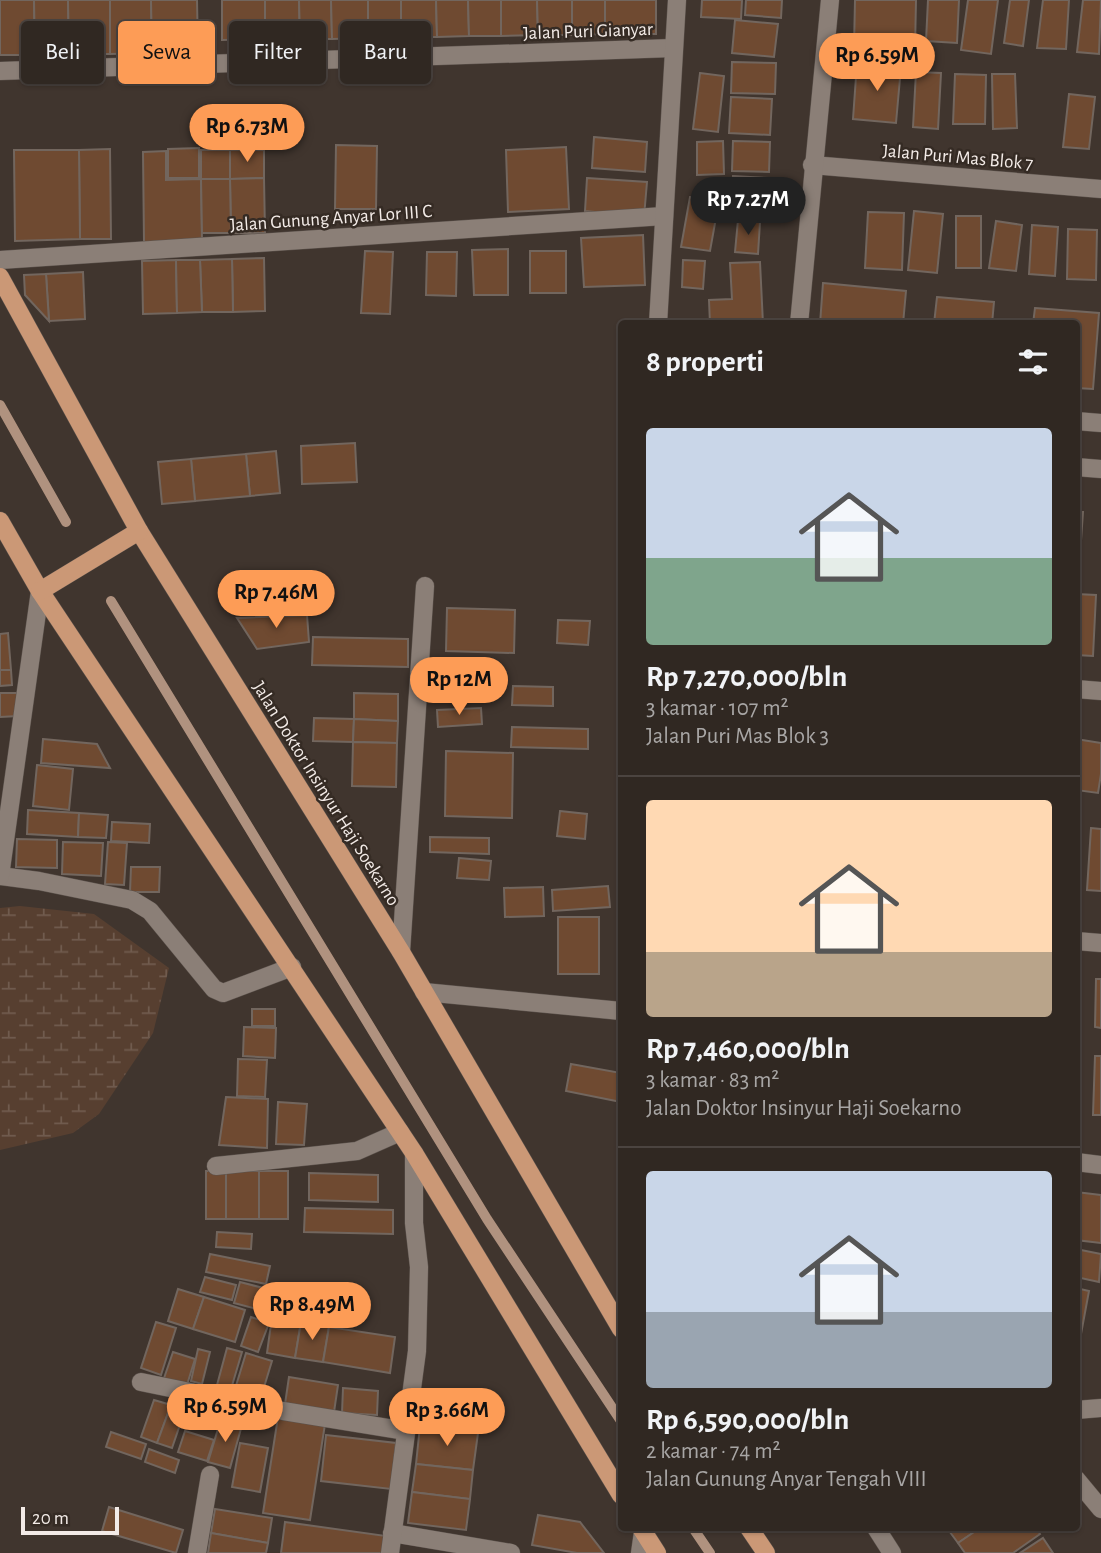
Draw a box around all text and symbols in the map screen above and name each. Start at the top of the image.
street label: Jalan Puri Gianyar [523,20,653,43]
chip: Beli [21,21,104,84]
chip: Sewa [118,21,215,84]
chip: Filter [229,21,326,84]
chip: Baru [340,21,431,84]
pin: Rp 6.59M [805,34,949,93]
text: Rp 6.59M [835,44,919,67]
pin: Rp 6.73M [175,104,319,164]
text: Rp 6.73M [205,115,289,138]
street label: Jalan Puri Mas Blok 7 [882,141,1034,174]
pin: Rp 7.27M [676,177,820,237]
text: Rp 7.27M [707,188,789,211]
street label: Jalan Gunung Anyar Lor III C [229,202,433,235]
icon: filters [1014,343,1052,381]
text: 8 properti [646,347,764,377]
icon: home [786,474,912,600]
pin: Rp 7.46M [204,570,348,630]
text: Rp 7.46M [234,581,318,604]
pin: Rp 12M [402,658,516,717]
text: Rp 7,270,000/bln [646,662,847,692]
text: Rp 12M [426,668,492,691]
street label: Jalan Doktor Insinyur Haji Soekarno [249,678,403,909]
text: 3 kamar · 107 m² [646,697,789,720]
text: Jalan Puri Mas Blok 3 [646,725,829,748]
icon: home [786,846,912,972]
text: Rp 7,460,000/bln [646,1034,850,1064]
text: 3 kamar · 83 m² [646,1069,779,1092]
text: Jalan Doktor Insinyur Haji Soekarno [646,1097,962,1120]
icon: home [786,1217,912,1343]
pin: Rp 8.49M [240,1282,384,1342]
text: Rp 8.49M [269,1293,355,1316]
pin: Rp 6.59M [153,1384,297,1444]
pin: Rp 3.66M [375,1388,519,1448]
text: Rp 6.59M [183,1395,267,1418]
text: Rp 3.66M [405,1399,489,1422]
text: Rp 6,590,000/bln [646,1405,849,1435]
text: 2 kamar · 74 m² [646,1440,781,1463]
text: Jalan Gunung Anyar Tengah VIII [646,1468,927,1491]
scale bar [21,1504,119,1536]
text: 20 m [32,1509,69,1528]

